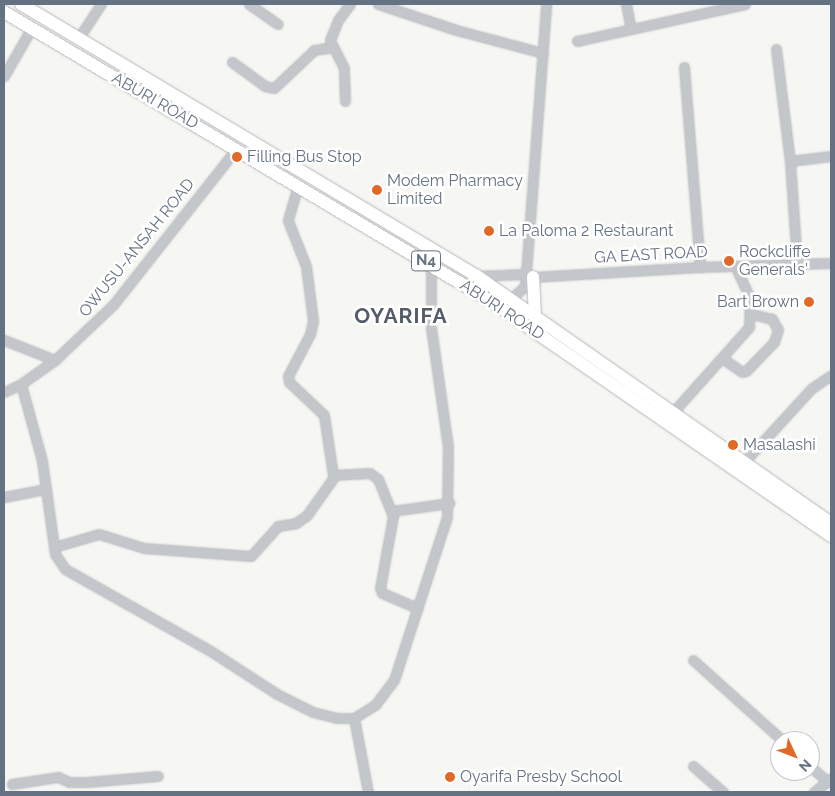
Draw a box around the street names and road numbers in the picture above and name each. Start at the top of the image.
street label: ABURI ROAD [108,69,202,133]
street label: OWUSU-ANSAH ROAD [75,175,199,321]
street label: GA EAST ROAD [593,242,709,268]
road number: N4 [410,248,442,274]
street label: ABURI ROAD [456,276,548,344]

